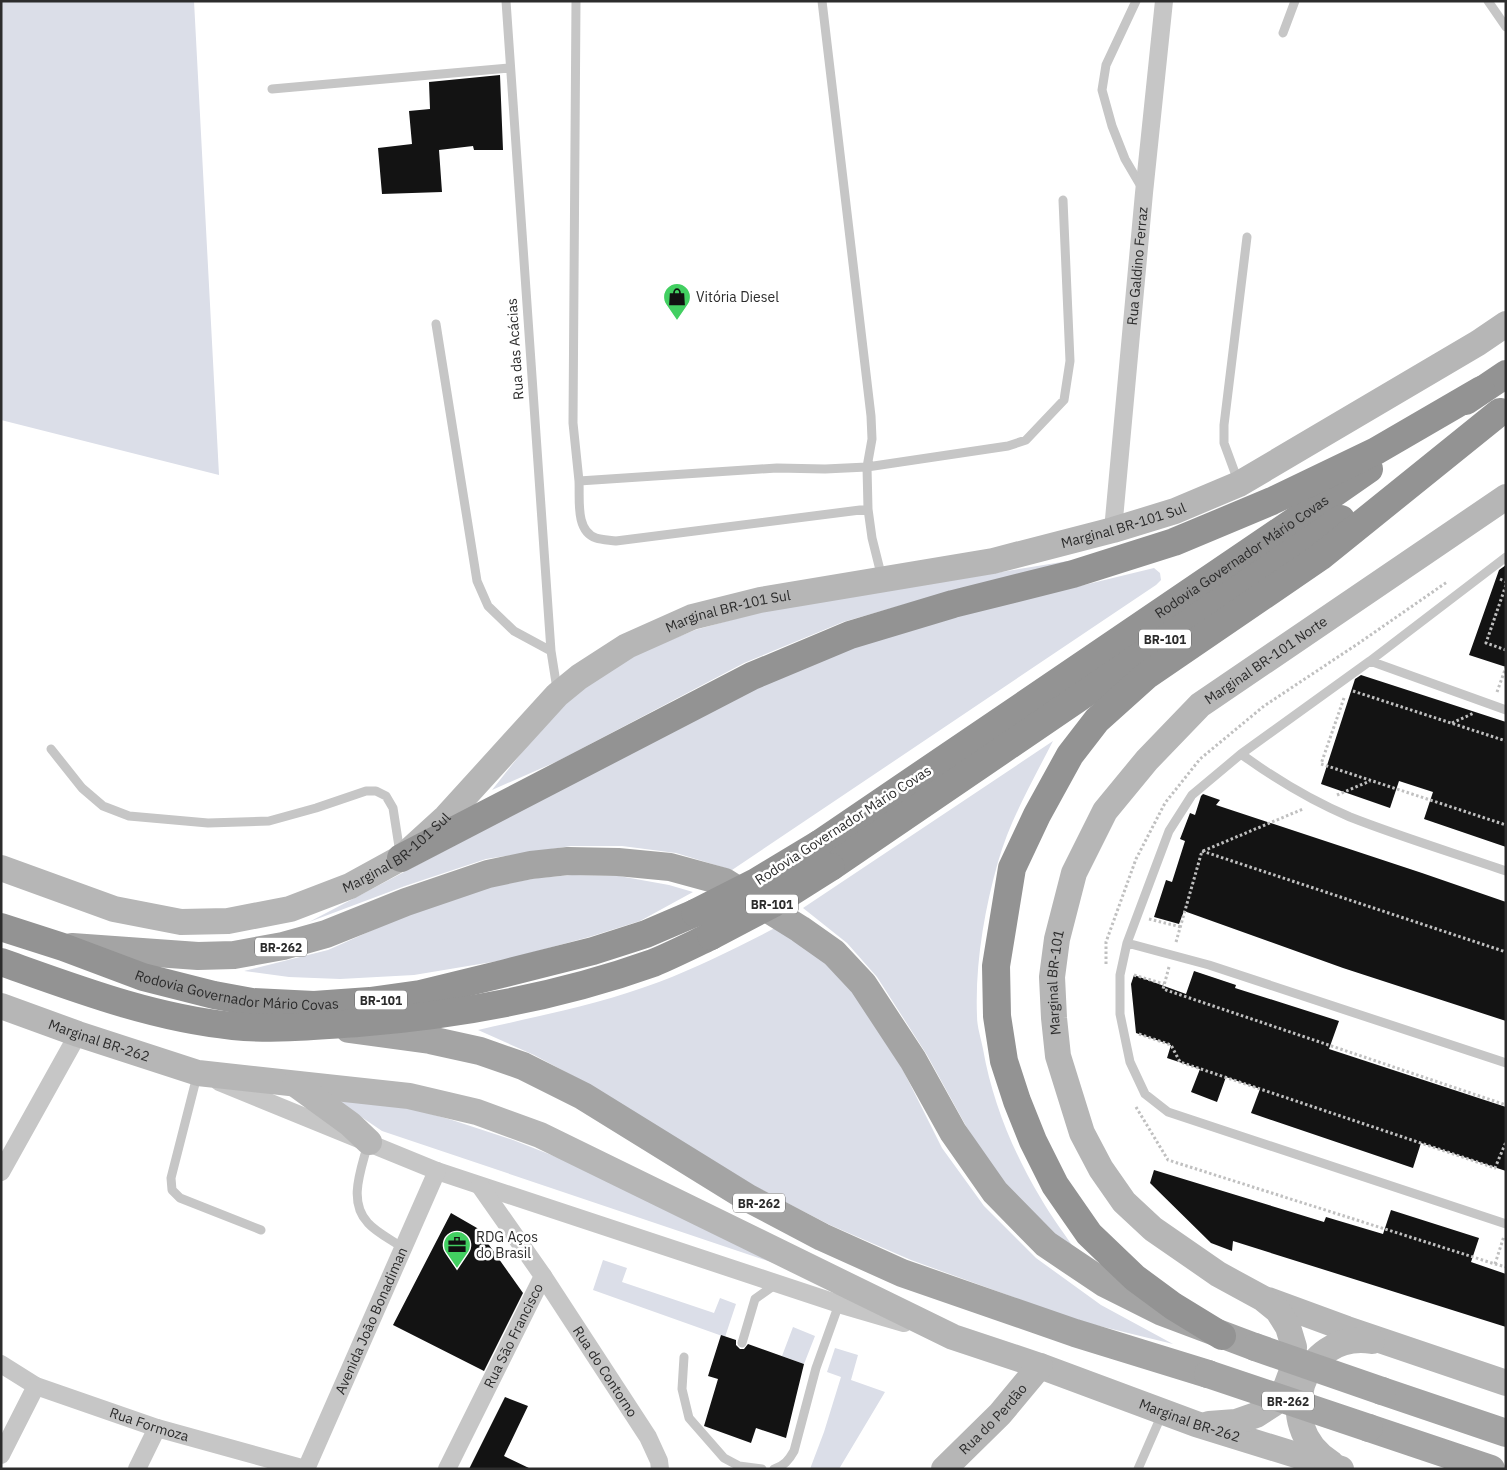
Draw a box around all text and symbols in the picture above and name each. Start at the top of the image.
street label: Rua Galdino Ferraz [1123,206,1152,326]
shop icon: Vitória Diesel [662,282,692,321]
place label: Vitória Diesel [696,288,779,306]
street label: Rua das Acácias [502,297,528,400]
street label: Rodovia Governador Mário Covas [1151,491,1332,622]
street label: Marginal BR-101 Sul [1059,498,1189,552]
street label: Marginal BR-101 Sul [663,586,792,637]
street label: Marginal BR-101 Norte [1201,612,1331,708]
road number: BR-101 [1139,630,1191,648]
street label: Rodovia Governador Mário Covas [751,761,935,889]
street label: Marginal BR-101 Sul [340,809,455,897]
road number: BR-101 [746,894,798,914]
street label: Marginal BR-101 [1043,928,1068,1036]
road number: BR-262 [255,938,307,956]
street label: Rodovia Governador Mário Covas [132,966,340,1014]
road number: BR-101 [355,990,407,1010]
street label: Marginal BR-262 [46,1015,152,1066]
road number: BR-262 [733,1194,785,1212]
place label: RDG Aços do Brasil [476,1228,538,1262]
office icon: RDG Aços do Brasil [442,1230,472,1269]
street label: Avenida João Bonadiman [331,1244,411,1397]
street label: Rua São Francisco [480,1280,547,1391]
street label: Rua do Contorno [569,1323,642,1421]
street label: Rua do Perdão [955,1380,1031,1458]
road number: BR-262 [1262,1392,1314,1410]
street label: Marginal BR-262 [1137,1395,1242,1446]
street label: Rua Formoza [107,1403,191,1446]

